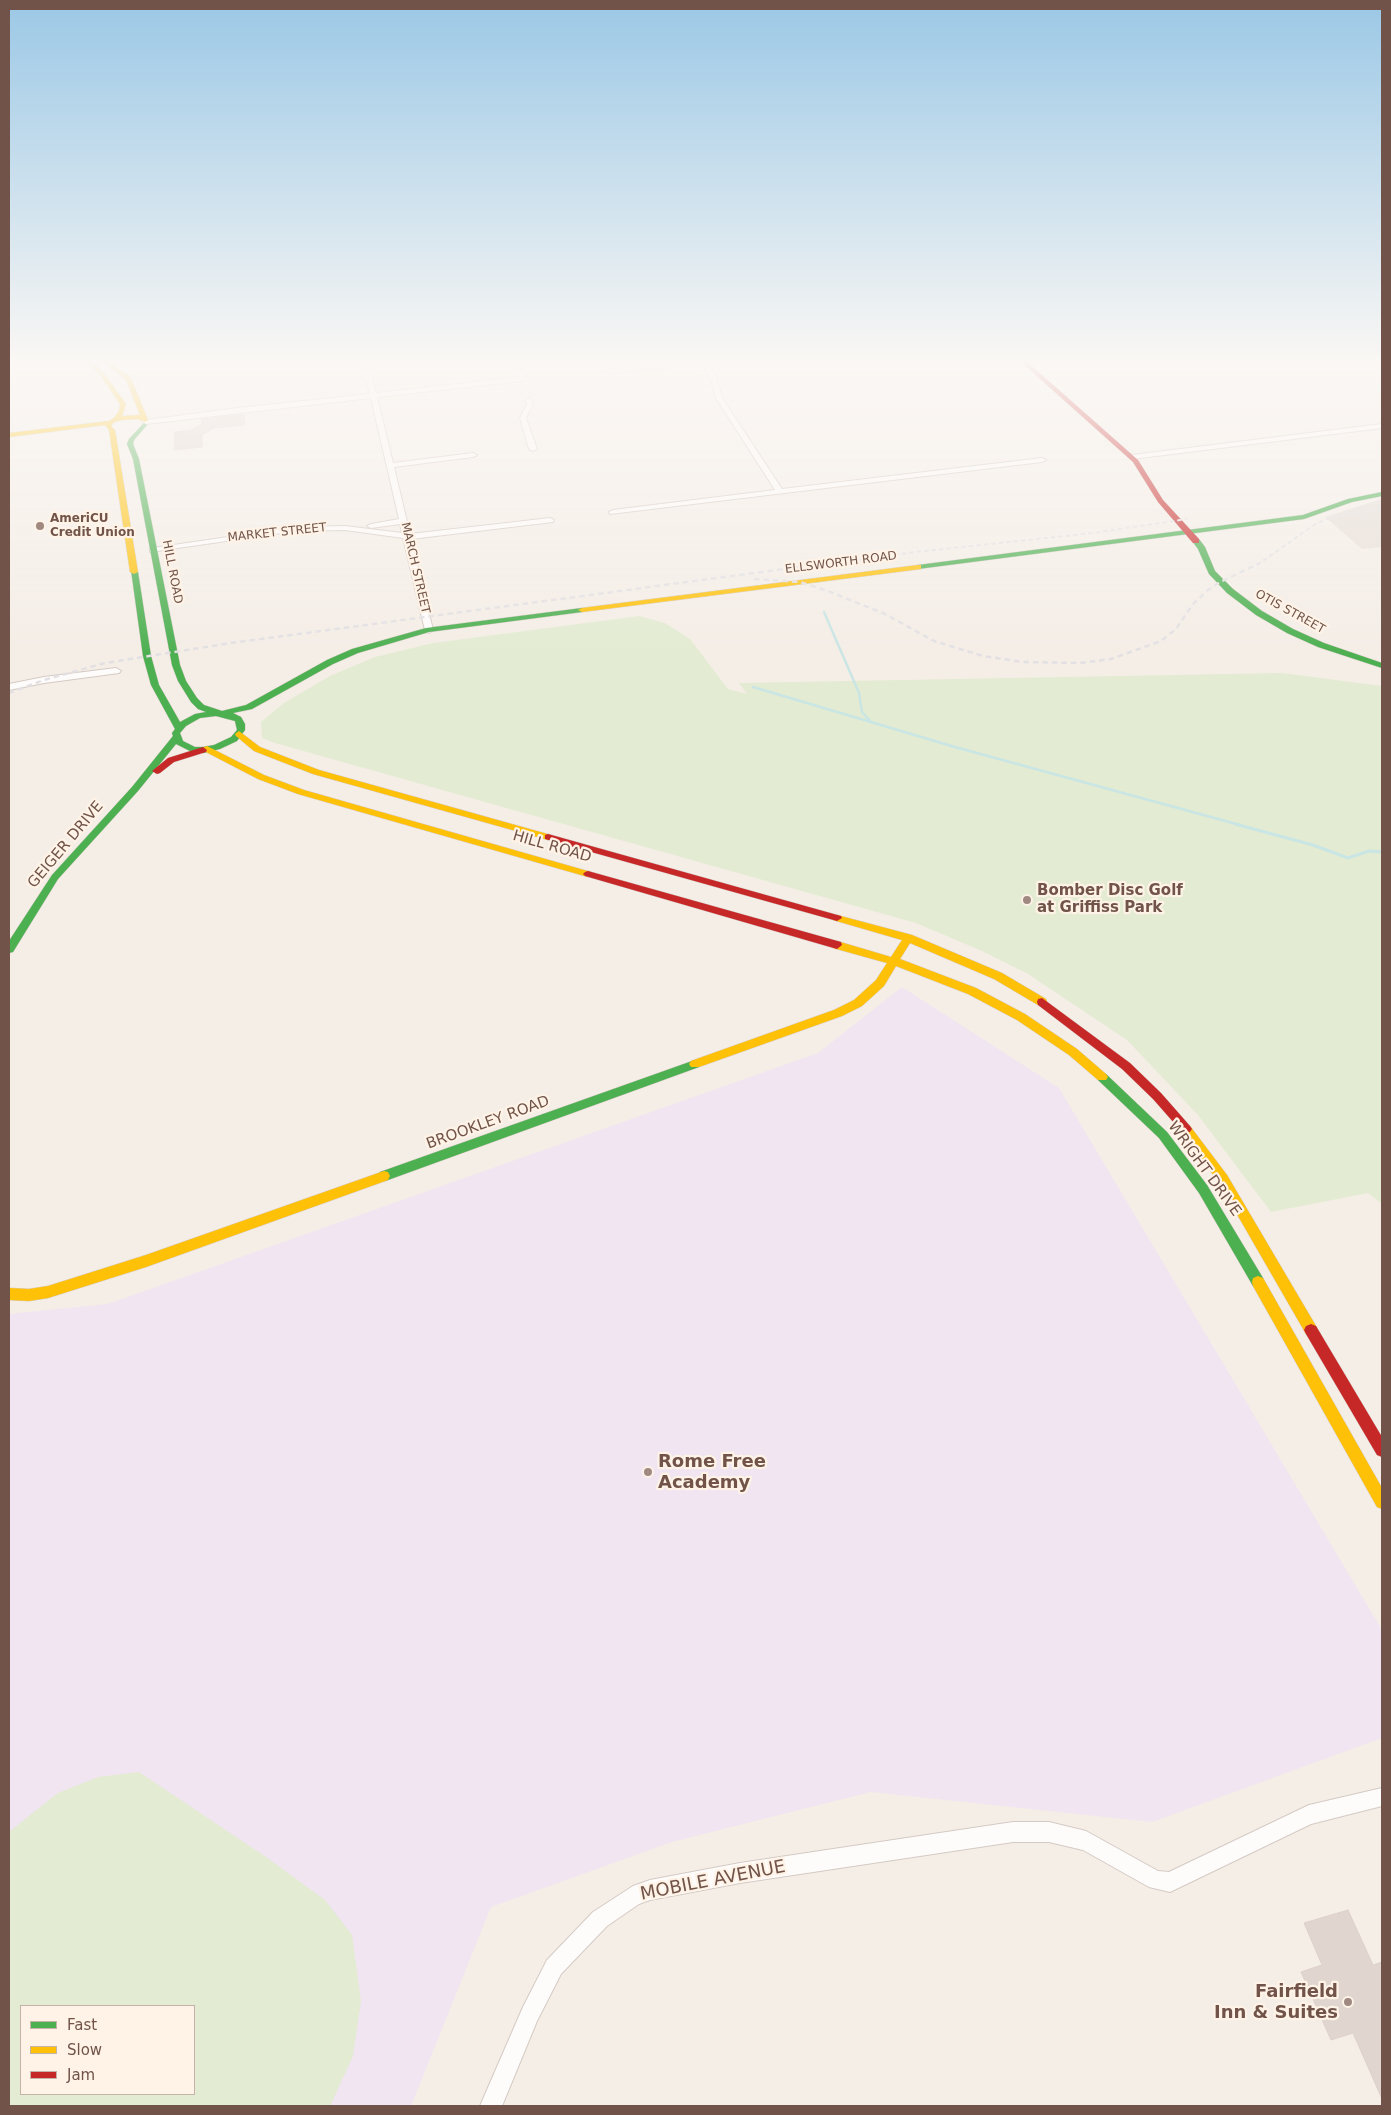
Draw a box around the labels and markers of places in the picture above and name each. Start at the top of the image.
place label: AmeriCU Credit Union [50,512,135,540]
marker: AmeriCU Credit Union [34,520,46,532]
place label: Bomber Disc Golf at Griffiss Park [1037,882,1183,917]
marker: Bomber Disc Golf at Griffiss Park [1021,894,1033,906]
place label: Rome Free Academy [658,1451,766,1494]
marker: Rome Free Academy [642,1466,654,1478]
place label: Fairfield Inn & Suites [1214,1981,1338,2024]
marker: Fairfield Inn & Suites [1342,1996,1354,2008]

